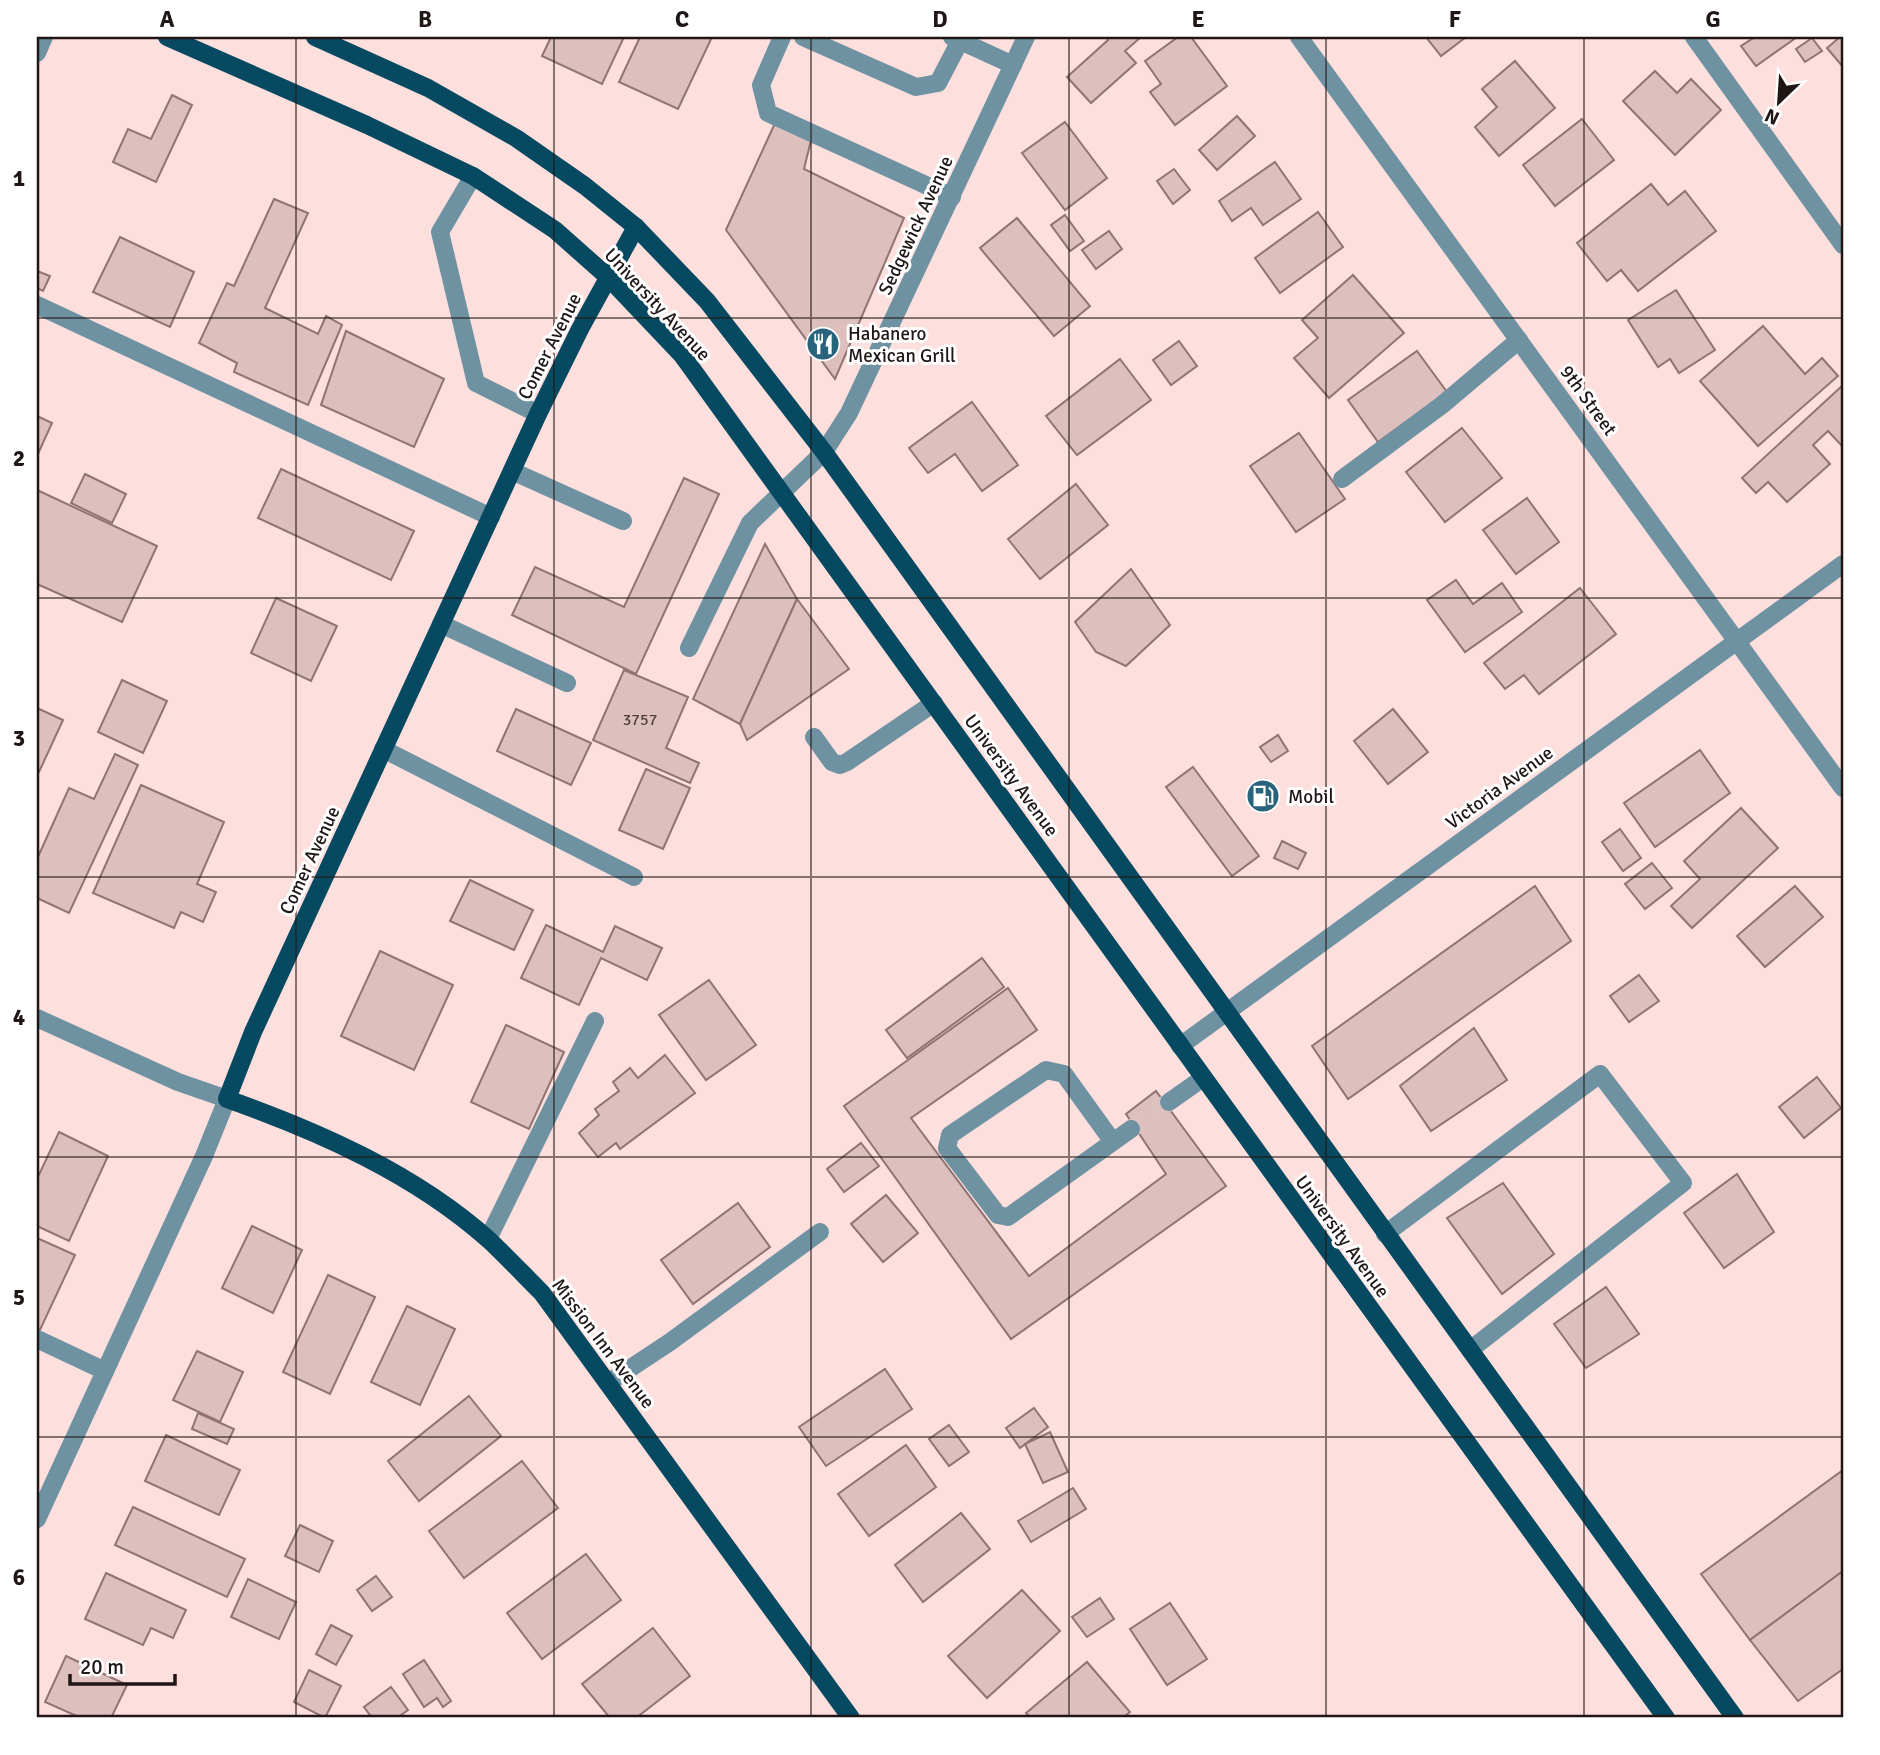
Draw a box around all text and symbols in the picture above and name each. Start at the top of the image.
text: A [160,5,175,34]
text: B [418,5,432,34]
text: C [675,5,689,34]
text: D [932,5,948,34]
text: E [1191,5,1205,34]
text: F [1449,5,1461,34]
text: G [1705,5,1721,34]
north arrow [1744,66,1814,136]
text: N [1761,103,1783,130]
street label: Sedgewick Avenue [873,152,959,299]
text: 1 [13,164,25,193]
street label: University Avenue [599,243,716,366]
street label: Comer Avenue [513,289,587,404]
place label: Habanero Mexican Grill [848,322,956,368]
restaurant icon: Habanero Mexican Grill [804,325,842,363]
street label: 9th Street [1555,361,1622,441]
text: 2 [13,444,25,473]
house number: 3757 [623,710,657,730]
street label: University Avenue [959,710,1064,842]
text: 3 [13,724,25,753]
street label: Victoria Avenue [1441,741,1558,835]
fuel station icon: Mobil [1244,777,1282,815]
place label: Mobil [1288,785,1334,809]
street label: Comer Avenue [274,803,345,918]
text: 4 [13,1003,25,1032]
street label: University Avenue [1290,1171,1395,1303]
street label: Mission Inn Avenue [546,1274,660,1413]
text: 5 [13,1283,25,1312]
text: 6 [13,1563,25,1592]
scale bar [70,1643,175,1687]
text: 20 m [80,1654,124,1680]

